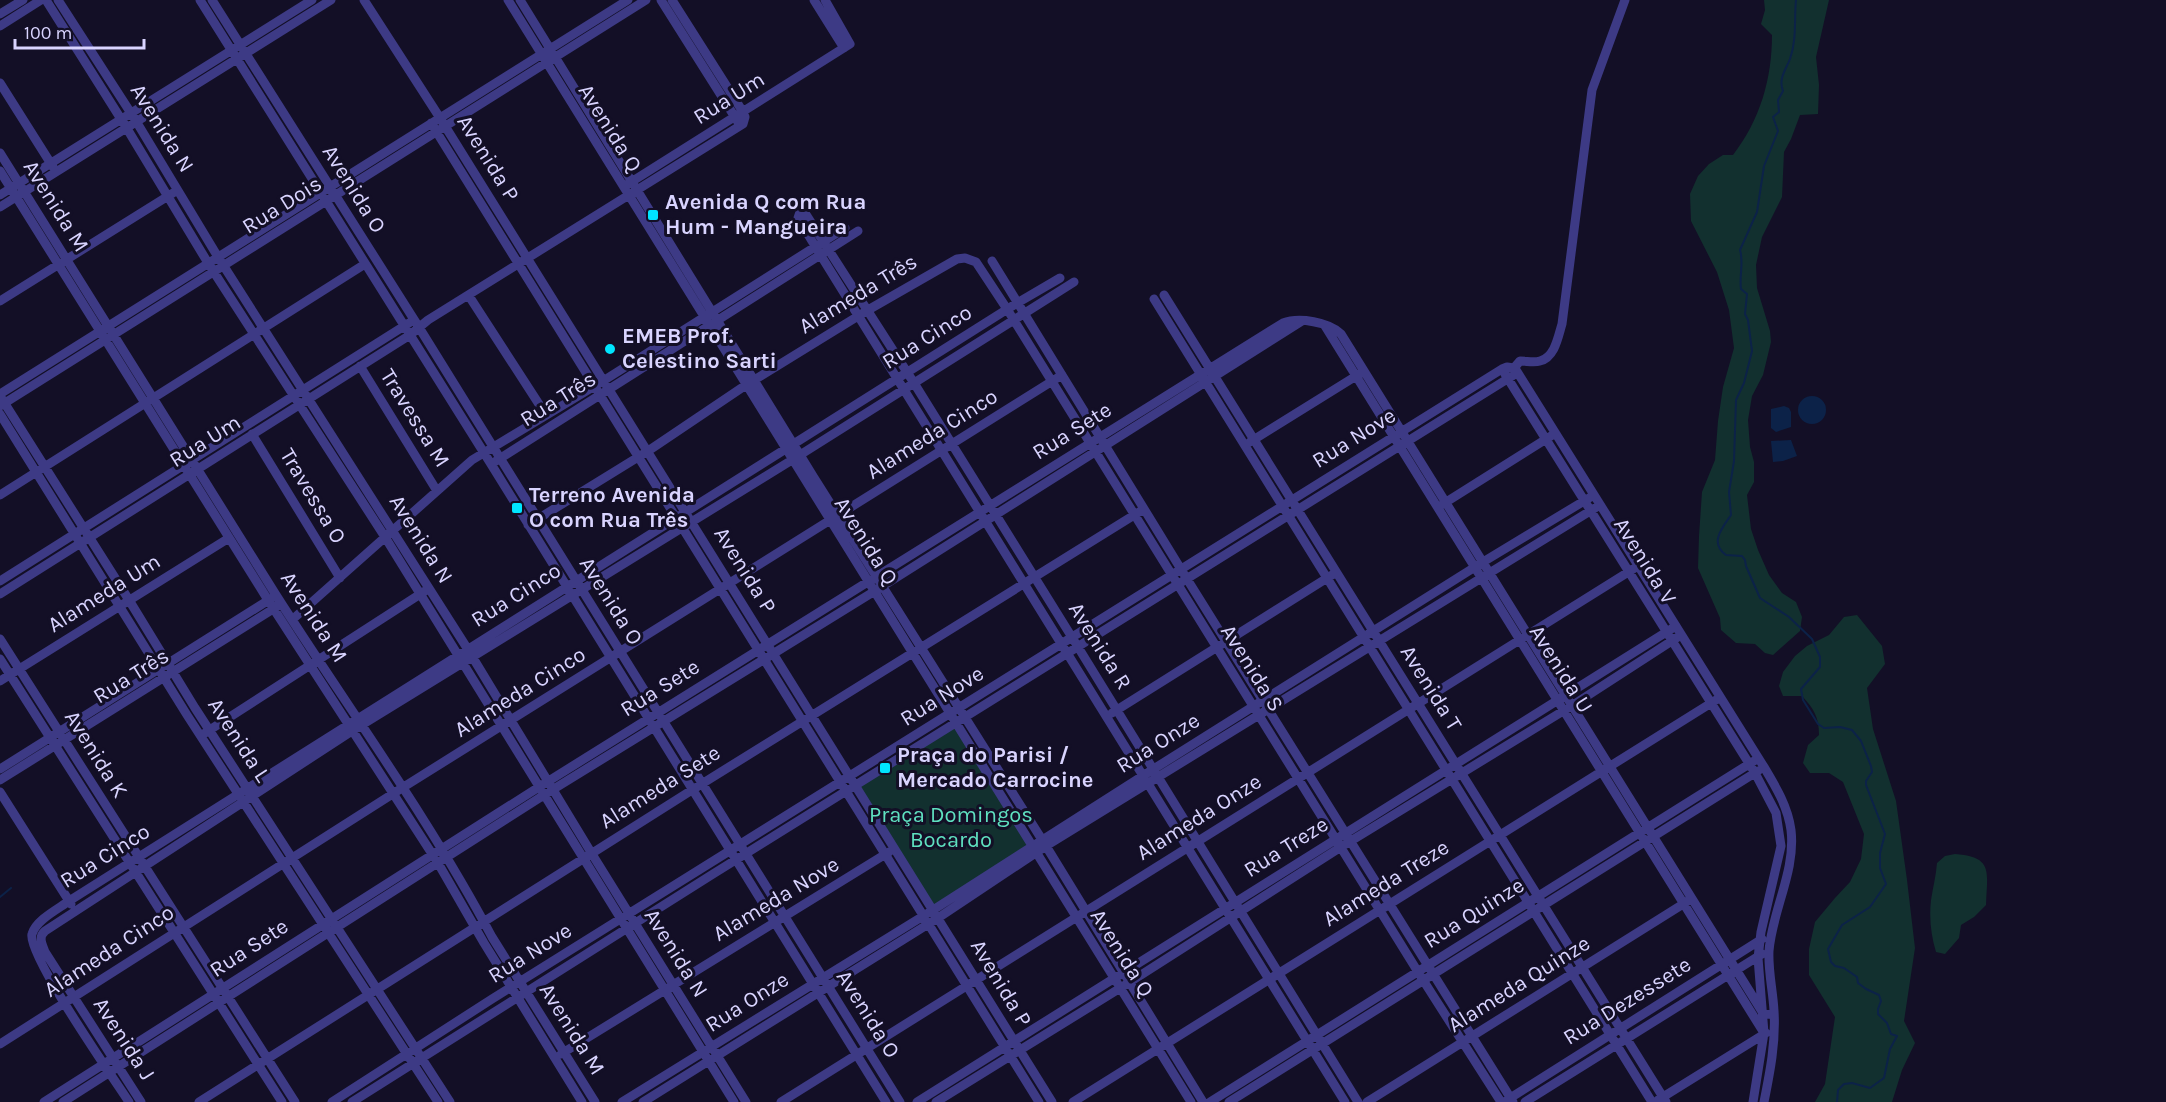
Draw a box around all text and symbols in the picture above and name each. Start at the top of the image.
scale bar [15,12,144,50]
text: 100 m [24,22,72,44]
street label: Rua Um [689,66,769,130]
street label: Avenida N [125,79,199,177]
street label: Avenida Q [573,79,647,177]
street label: Avenida P [451,110,525,206]
street label: Avenida O [317,140,391,238]
street label: Avenida M [18,155,94,257]
street label: Rua Dois [237,170,327,240]
place label: Avenida Q com Rua Hum - Mangueira [665,189,866,240]
marker: Avenida Q com Rua Hum - Mangueira [646,208,660,222]
street label: Alameda Três [794,249,922,339]
street label: Rua Cinco [877,299,977,375]
place label: EMEB Prof. Celestino Sarti [622,323,777,374]
marker: EMEB Prof. Celestino Sarti [603,342,617,356]
street label: Travessa M [375,364,455,472]
street label: Rua Três [515,366,601,432]
street label: Alameda Cinco [862,383,1002,485]
street label: Rua Sete [1028,397,1116,465]
street label: Rua Nove [1307,402,1401,474]
street label: Rua Um [165,409,245,473]
street label: Travessa O [274,444,352,548]
place label: Terreno Avenida O com Rua Três [529,482,695,533]
street label: Avenida N [384,490,458,588]
street label: Avenida Q [829,492,903,590]
marker: Terreno Avenida O com Rua Três [510,501,524,515]
street label: Avenida V [1608,513,1682,609]
street label: Avenida P [708,522,782,618]
street label: Alameda Um [43,548,165,638]
street label: Avenida O [574,552,648,650]
street label: Rua Cinco [466,557,566,633]
street label: Avenida M [275,567,353,667]
street label: Avenida R [1063,597,1137,695]
street label: Avenida S [1215,620,1289,716]
street label: Avenida U [1524,620,1598,718]
street label: Alameda Cinco [450,641,590,743]
street label: Avenida T [1395,641,1467,735]
street label: Rua Três [88,643,174,709]
street label: Rua Sete [616,654,704,722]
street label: Rua Nove [895,660,989,732]
street label: Avenida L [202,693,276,788]
street label: Avenida K [59,706,133,802]
street label: Rua Onze [1112,707,1204,779]
street label: Alameda Sete [595,740,725,834]
place label: Praça do Parisi / Mercado Carrocine [897,742,1093,793]
marker: Praça do Parisi / Mercado Carrocine [878,761,892,775]
street label: Alameda Onze [1132,768,1266,866]
park label: Praça Domingos Bocardo [869,802,1033,853]
street label: Rua Treze [1239,811,1333,883]
street label: Rua Cinco [55,818,155,894]
street label: Alameda Treze [1318,834,1454,932]
street label: Alameda Nove [708,851,844,947]
street label: Rua Quinze [1419,872,1529,954]
street label: Alameda Cinco [39,899,179,1003]
street label: Avenida N [639,904,713,1002]
street label: Avenida Q [1085,904,1159,1002]
street label: Rua Sete [205,913,293,983]
street label: Rua Nove [483,917,577,989]
street label: Alameda Quinze [1443,930,1595,1038]
street label: Avenida P [965,935,1037,1031]
street label: Rua Dezessete [1558,951,1696,1051]
street label: Avenida O [831,965,905,1063]
street label: Rua Onze [701,966,793,1038]
street label: Avenida M [534,978,610,1080]
street label: Avenida J [88,993,160,1085]

